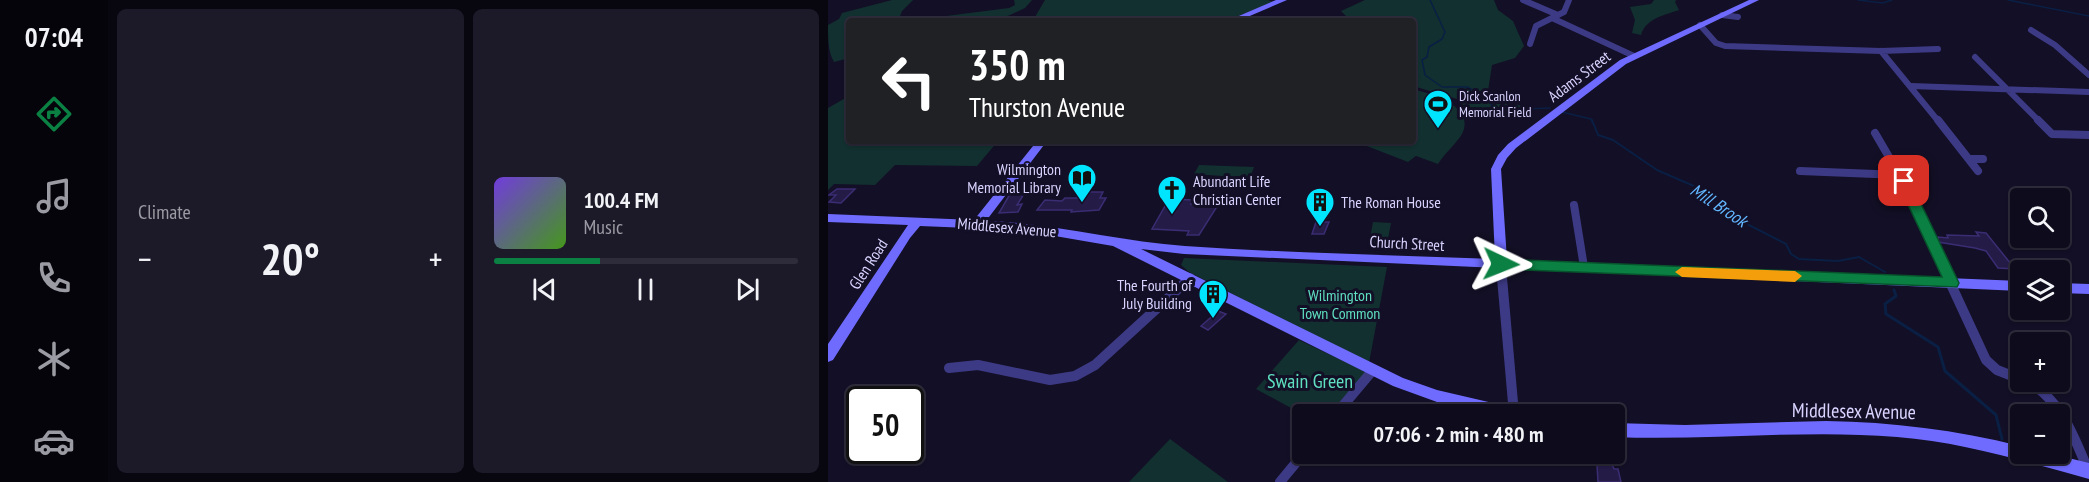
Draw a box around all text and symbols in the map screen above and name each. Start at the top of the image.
text: 07:04 [25,20,83,54]
text: 350 m [969,37,1066,92]
icon: left [870,42,948,120]
street label: Adams Street [1544,46,1615,106]
place label: Dick Scanlon Memorial Field [1459,87,1532,121]
sports icon: Dick Scanlon Memorial Field [1422,88,1454,130]
text: Thurston Avenue [969,90,1125,124]
icon: directions [33,93,75,135]
pin [1878,155,1929,206]
place label: Wilmington Memorial Library [967,159,1061,197]
library icon: Wilmington Memorial Library [1066,162,1098,204]
icon: arrive [1887,164,1920,197]
place label: Abundant Life Christian Center [1193,171,1282,209]
church icon: Abundant Life Christian Center [1156,174,1188,216]
icon: music [33,175,75,217]
water label: Mill Brook [1686,178,1754,233]
text: 100.4 FM [584,186,659,214]
building icon: The Roman House [1304,186,1336,228]
map controls [2010,188,2070,464]
button: search [2010,188,2070,248]
place label: The Roman House [1341,192,1441,212]
text: Climate [138,199,191,225]
street label: Middlesex Avenue [957,213,1057,241]
text: Music [584,214,623,240]
text: 20° [261,229,320,287]
street label: Church Street [1369,231,1446,255]
position arrow [1469,232,1533,296]
street label: Glen Road [844,235,892,293]
text: − [138,237,152,280]
text: + [429,237,443,280]
icon: phone [33,257,75,299]
button: layers [2010,260,2070,320]
icon: previous [528,273,561,306]
icon: pause [629,273,662,306]
icon: next [731,273,764,306]
place label: The Fourth of July Building [1117,275,1193,313]
building icon: The Fourth of July Building [1197,278,1229,320]
park label: Wilmington Town Common [1300,285,1380,323]
button: + [2010,332,2070,392]
icon: climate [33,338,75,380]
park label: Swain Green [1267,368,1353,394]
speed limit sign: 50 [846,386,924,464]
street label: Middlesex Avenue [1792,397,1916,425]
button: − [2010,404,2070,464]
icon: car [33,420,75,462]
text: 07:06 · 2 min · 480 m [1373,420,1544,448]

